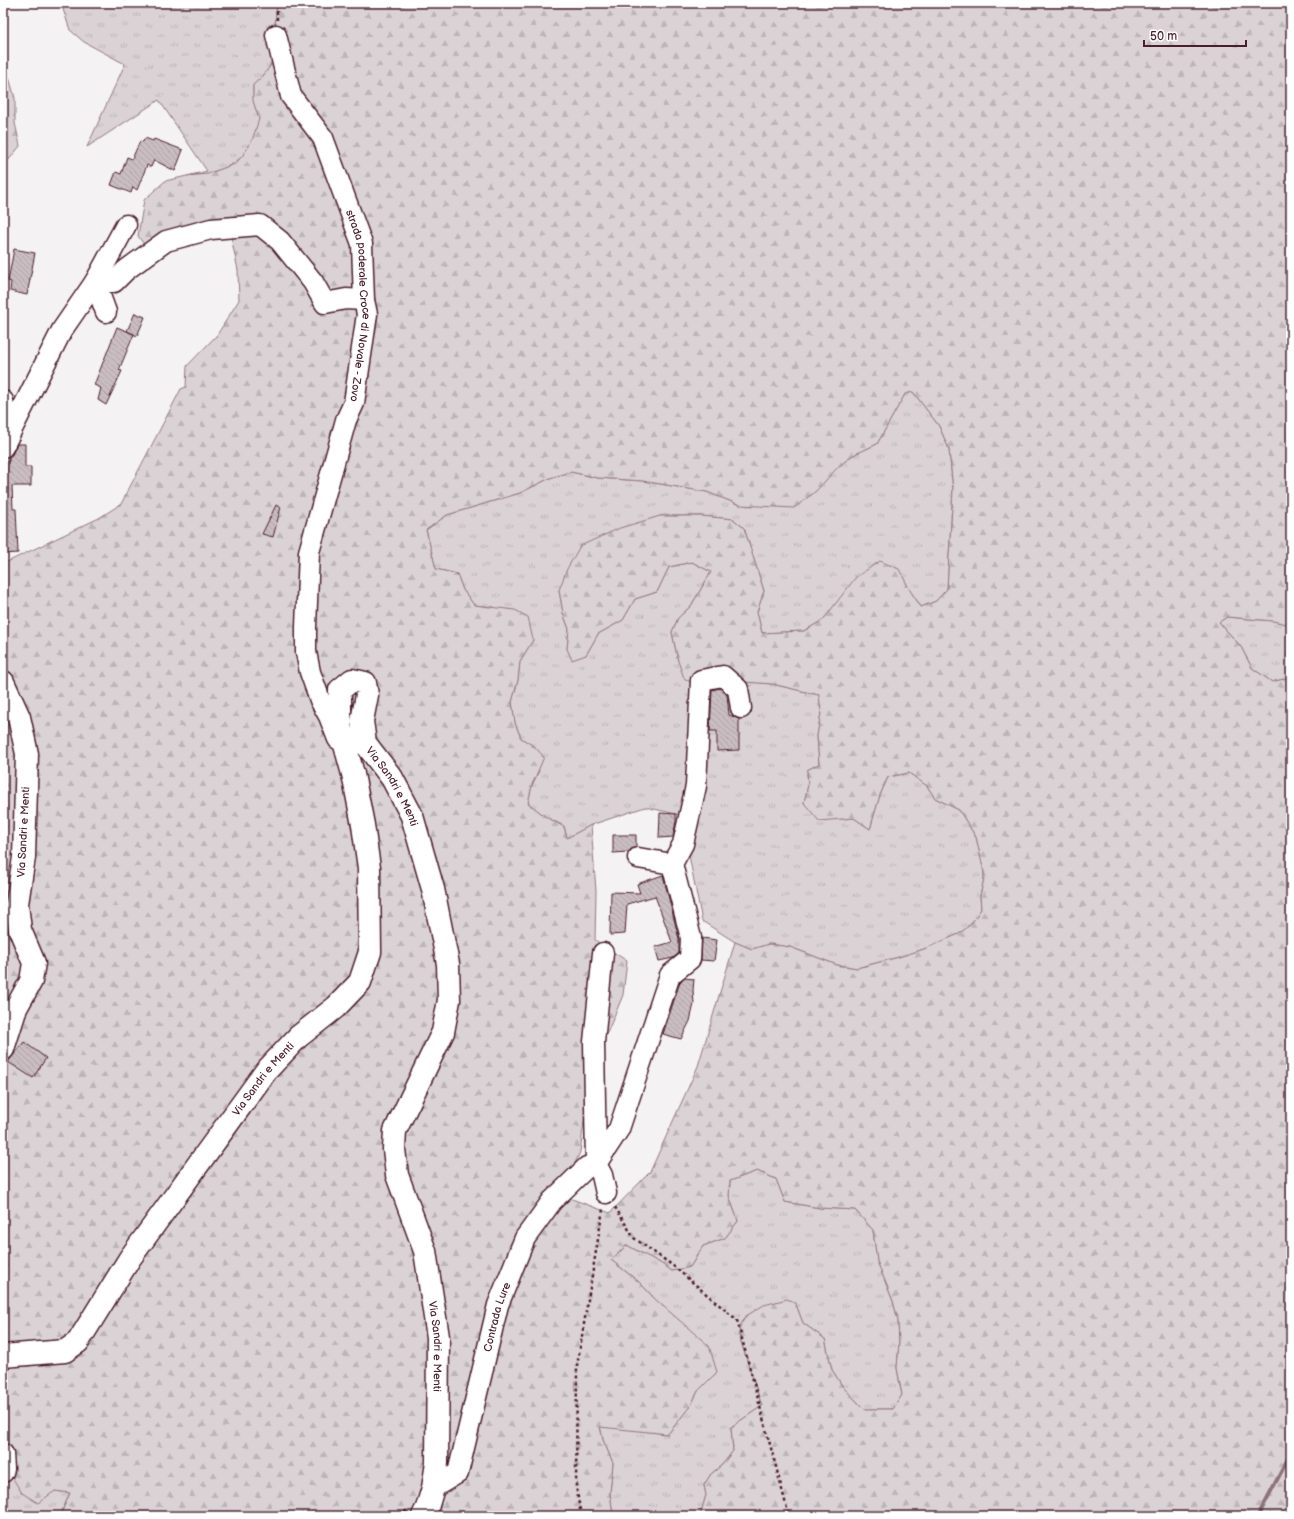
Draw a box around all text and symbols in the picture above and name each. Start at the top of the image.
scale bar [1144,22,1246,48]
text: 50 m [1150,29,1177,44]
street label: strada poderale Croce di Novale - Zovo [343,208,373,403]
street label: Via Sandri e Menti [363,744,421,828]
street label: Via Sandri e Menti [15,786,32,878]
street label: Via Sandri e Menti [230,1040,297,1118]
street label: Contrada Lure [481,1280,514,1353]
street label: Via Sandri e Menti [426,1300,444,1392]

